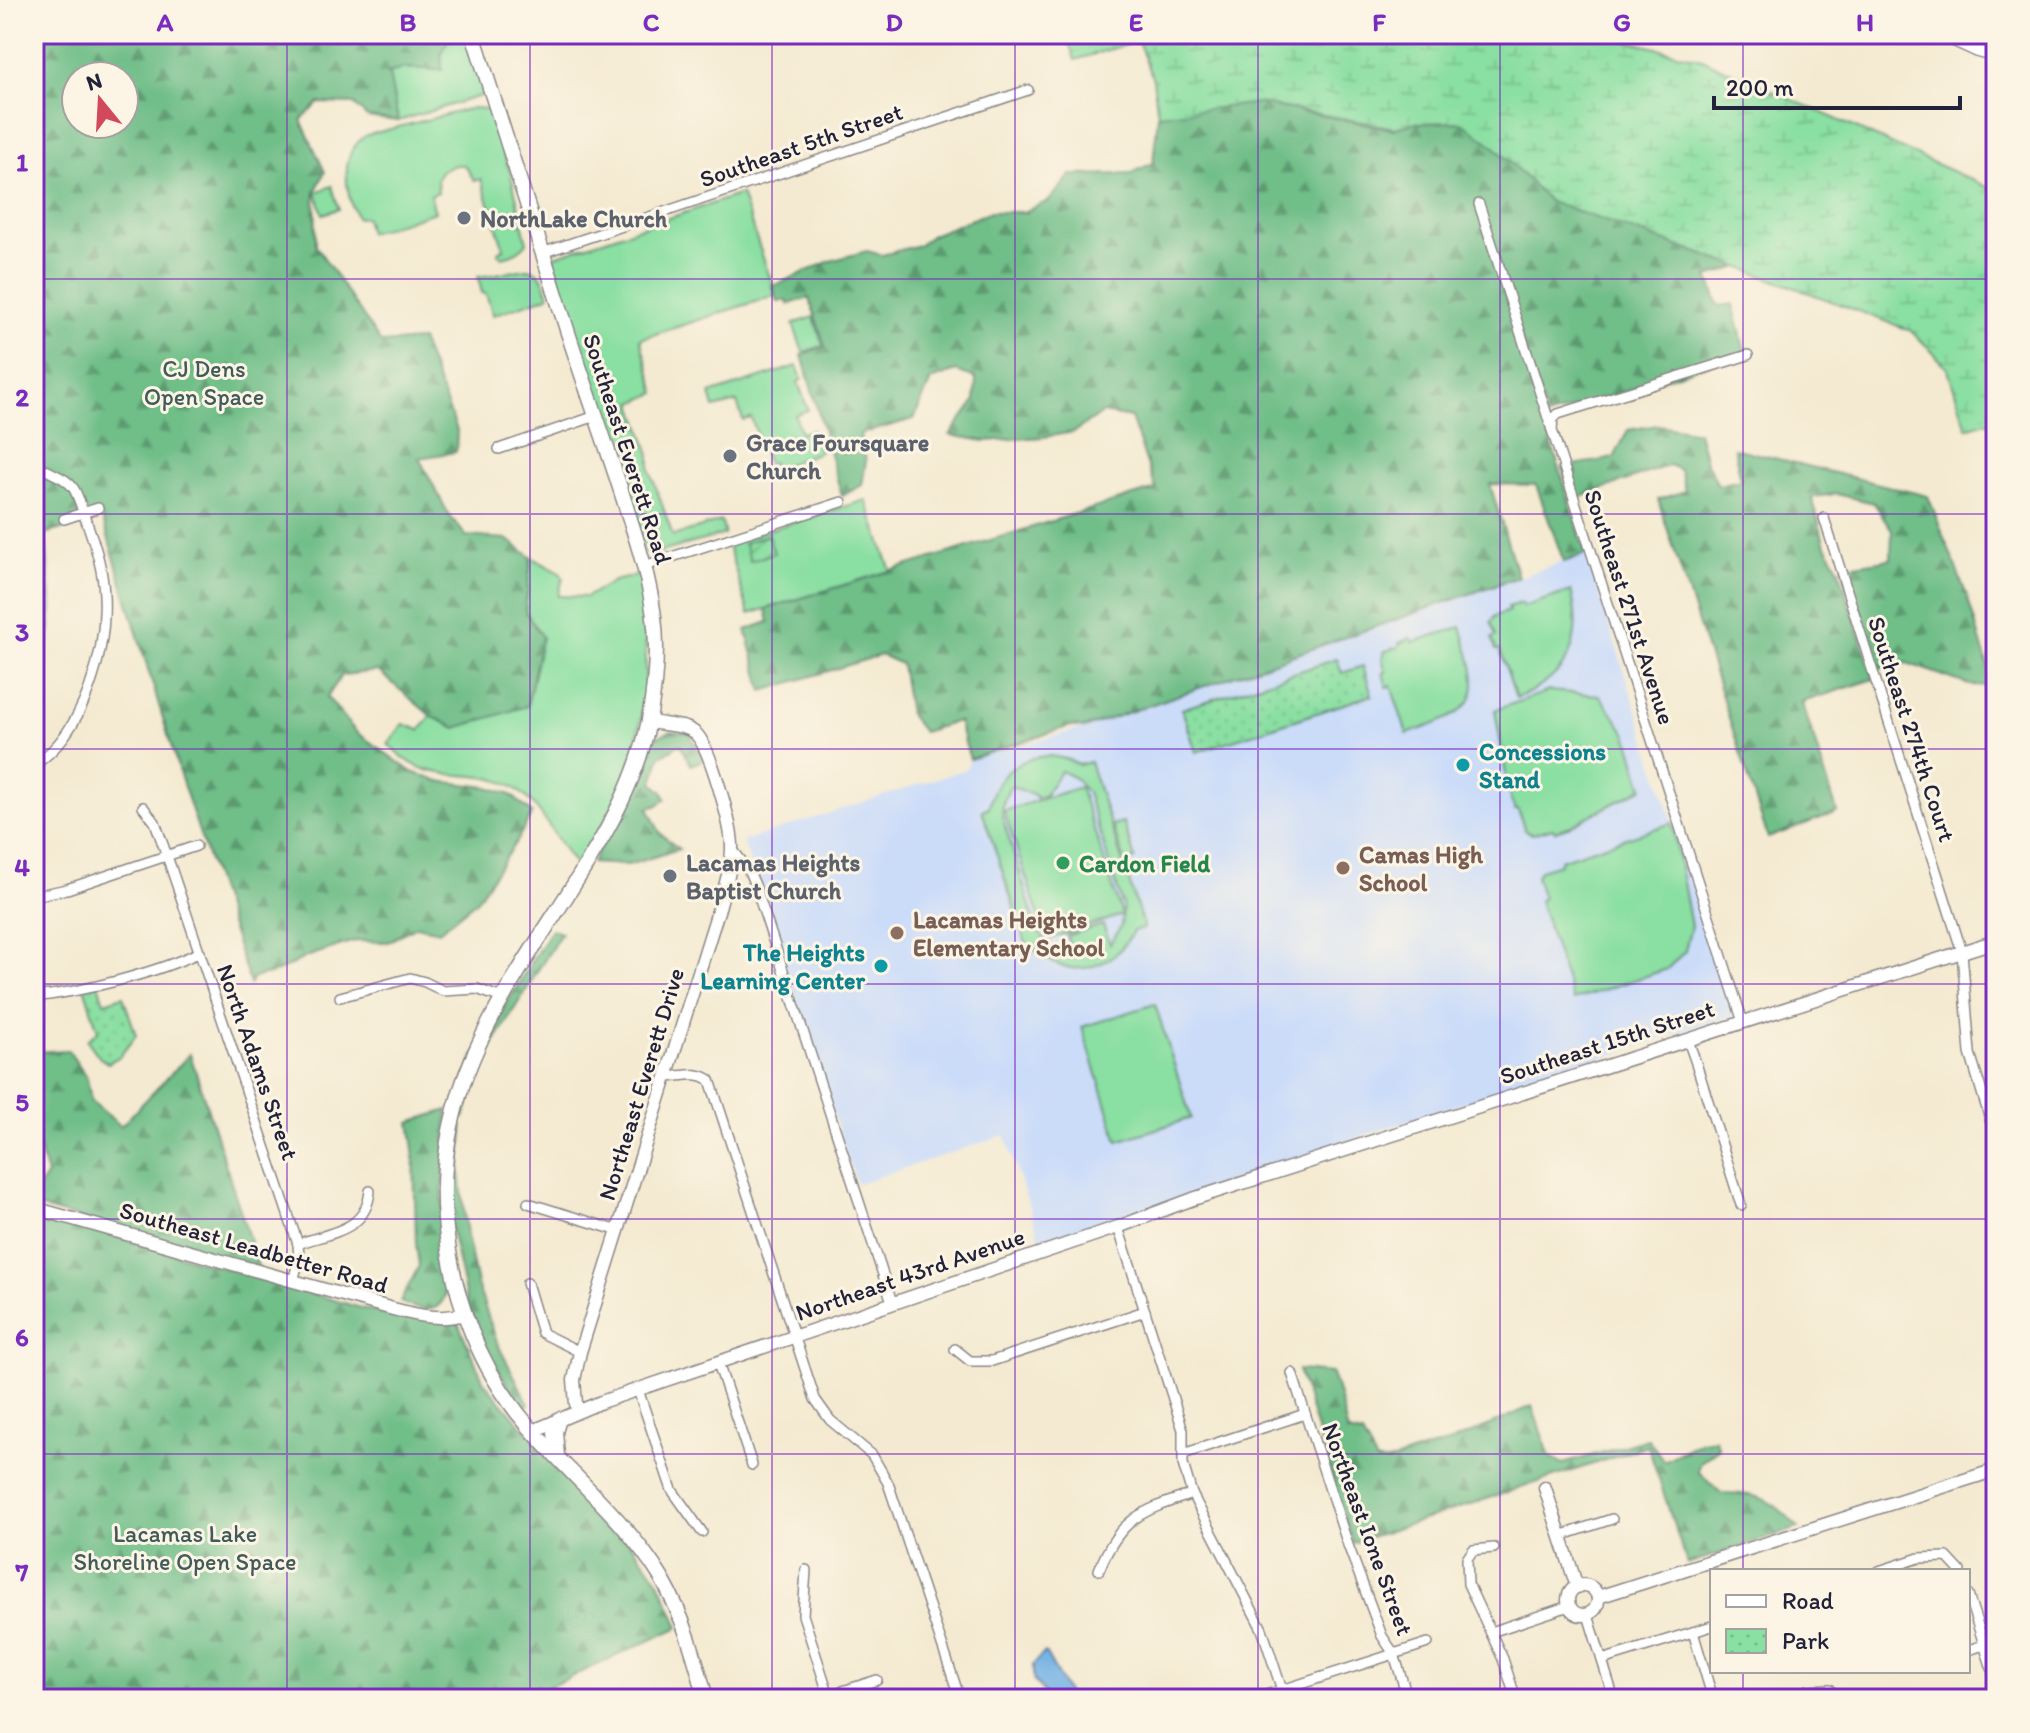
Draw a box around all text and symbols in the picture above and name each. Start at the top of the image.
text: A [156,6,174,38]
text: B [400,6,417,38]
text: C [643,6,660,38]
text: D [885,6,903,38]
text: E [1129,6,1143,38]
text: F [1372,6,1386,38]
text: G [1613,6,1631,38]
text: H [1856,6,1874,38]
north arrow [60,60,140,140]
scale bar [1714,60,1960,110]
text: N [83,66,105,97]
text: 200 m [1726,73,1794,102]
street label: Southeast 5th Street [696,97,906,193]
text: 1 [16,146,28,178]
place label: NorthLake Church [480,204,668,233]
marker: NorthLake Church [455,209,473,227]
street label: Southeast Everett Road [577,330,679,568]
park label: CJ Dens Open Space [144,354,264,411]
text: 2 [15,381,29,413]
place label: Grace Foursquare Church [746,428,929,485]
marker: Grace Foursquare Church [721,447,739,465]
street label: Southeast 271st Avenue [1578,486,1682,728]
street label: Southeast 274th Court [1862,613,1962,845]
text: 3 [15,616,29,648]
place label: Concessions Stand [1479,737,1606,794]
marker: Concessions Stand [1454,756,1472,774]
place label: Camas High School [1359,840,1484,897]
place label: Lacamas Heights Baptist Church [686,848,860,906]
place label: Cardon Field [1079,849,1210,878]
text: 4 [14,851,30,883]
marker: Cardon Field [1054,854,1072,872]
marker: Camas High School [1334,859,1352,877]
marker: Lacamas Heights Baptist Church [661,867,679,885]
place label: Lacamas Heights Elementary School [913,905,1105,963]
marker: Lacamas Heights Elementary School [888,924,906,942]
place label: The Heights Learning Center [700,938,865,996]
marker: The Heights Learning Center [872,957,890,975]
street label: North Adams Street [211,960,305,1164]
street label: Northeast Everett Drive [592,964,690,1204]
street label: Southeast 15th Street [1496,994,1718,1090]
text: 5 [15,1086,29,1118]
street label: Southeast Leadbetter Road [117,1195,392,1299]
street label: Northeast 43rd Avenue [792,1221,1028,1327]
text: 6 [15,1321,29,1353]
street label: Northeast Ione Street [1316,1419,1420,1639]
park label: Lacamas Lake Shoreline Open Space [73,1519,297,1576]
text: 7 [15,1556,29,1588]
legend [1710,1569,1970,1673]
text: Road [1782,1586,1834,1615]
text: Park [1782,1626,1829,1655]

